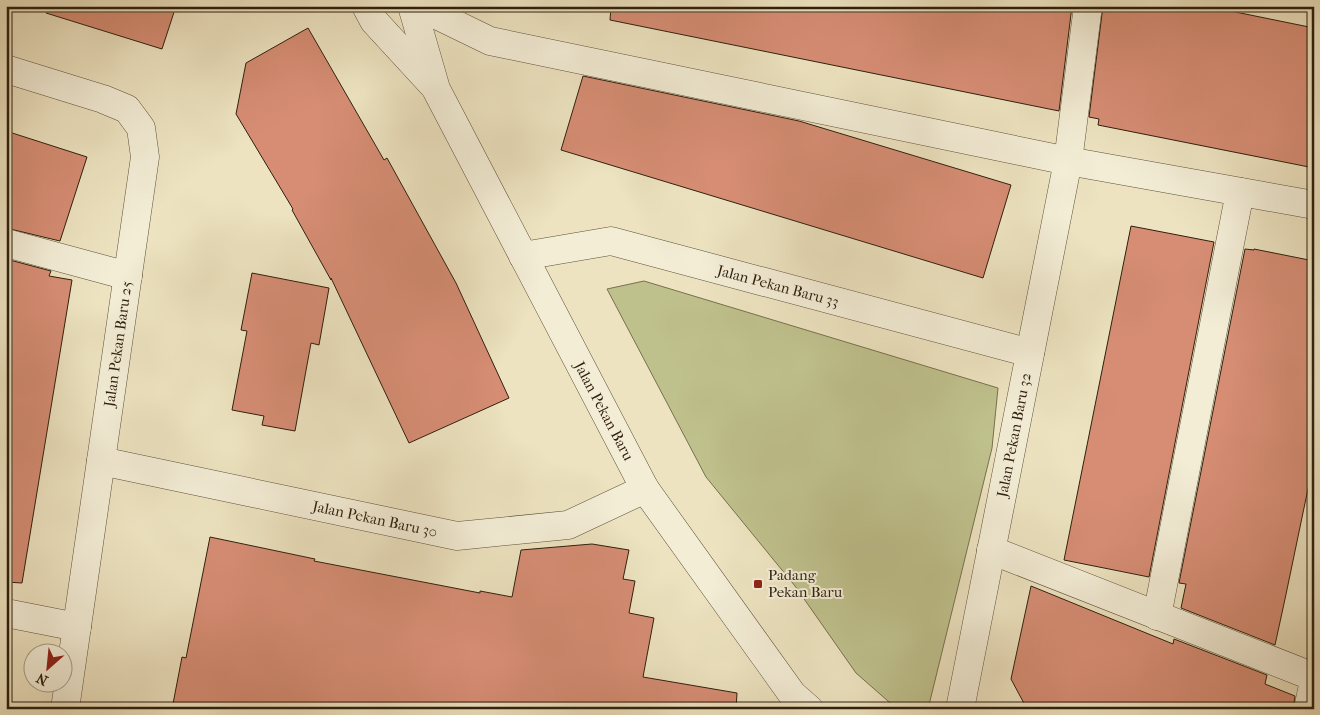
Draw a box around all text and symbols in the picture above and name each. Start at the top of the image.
street label: Jalan Pekan Baru 33 [714,261,841,311]
street label: Jalan Pekan Baru 25 [100,280,136,409]
street label: Jalan Pekan Baru [570,358,638,464]
street label: Jalan Pekan Baru 32 [993,371,1035,500]
street label: Jalan Pekan Baru 30 [310,497,439,541]
place label: Padang Pekan Baru [768,566,843,601]
marker: Padang Pekan Baru [752,578,764,590]
north arrow [22,642,72,692]
text: N [33,669,51,689]

